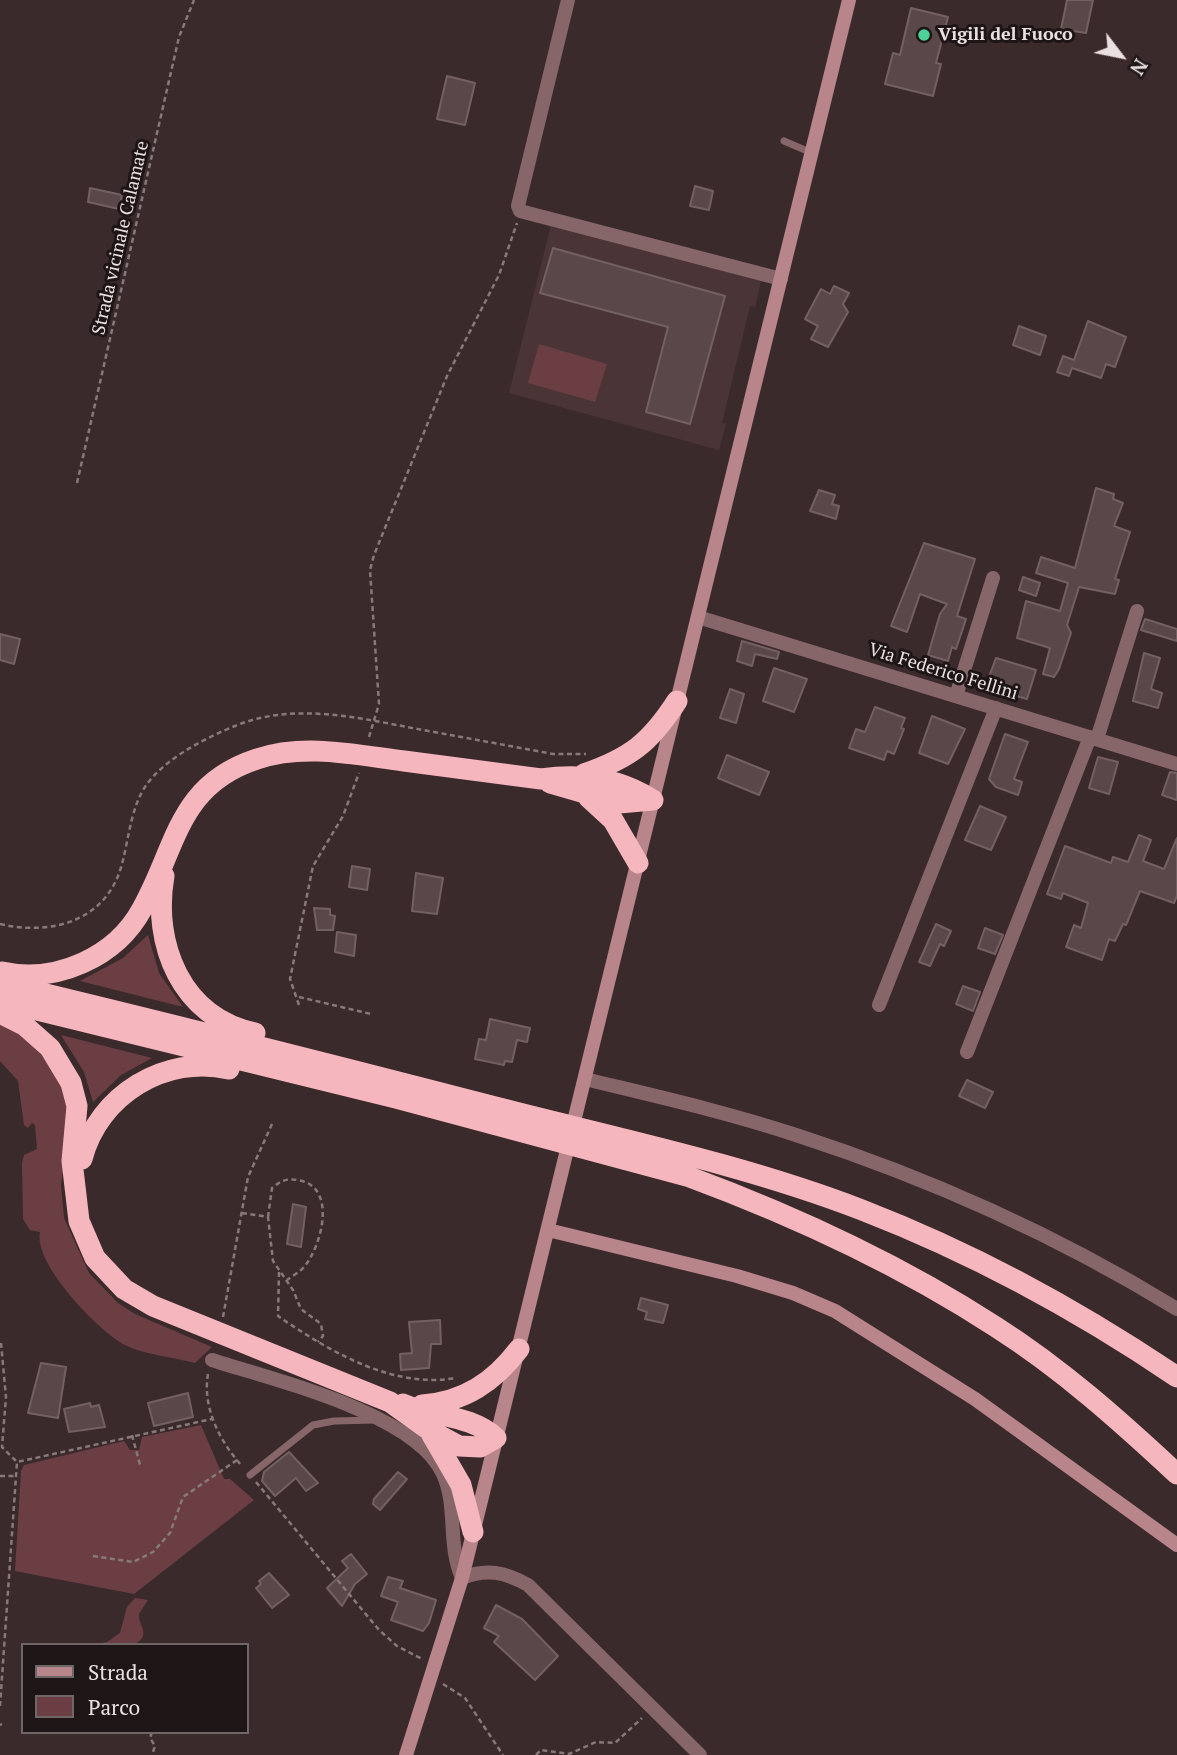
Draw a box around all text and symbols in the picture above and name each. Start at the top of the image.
north arrow [1086,21,1156,91]
place label: Vigili del Fuoco [938,24,1073,46]
marker: Vigili del Fuoco [916,27,932,43]
text: N [1125,55,1154,80]
street label: Strada vicinale Calamate [88,139,154,337]
street label: Via Federico Fellini [866,639,1020,705]
legend [21,1643,248,1734]
text: Strada [88,1658,148,1686]
text: Parco [88,1693,140,1721]

